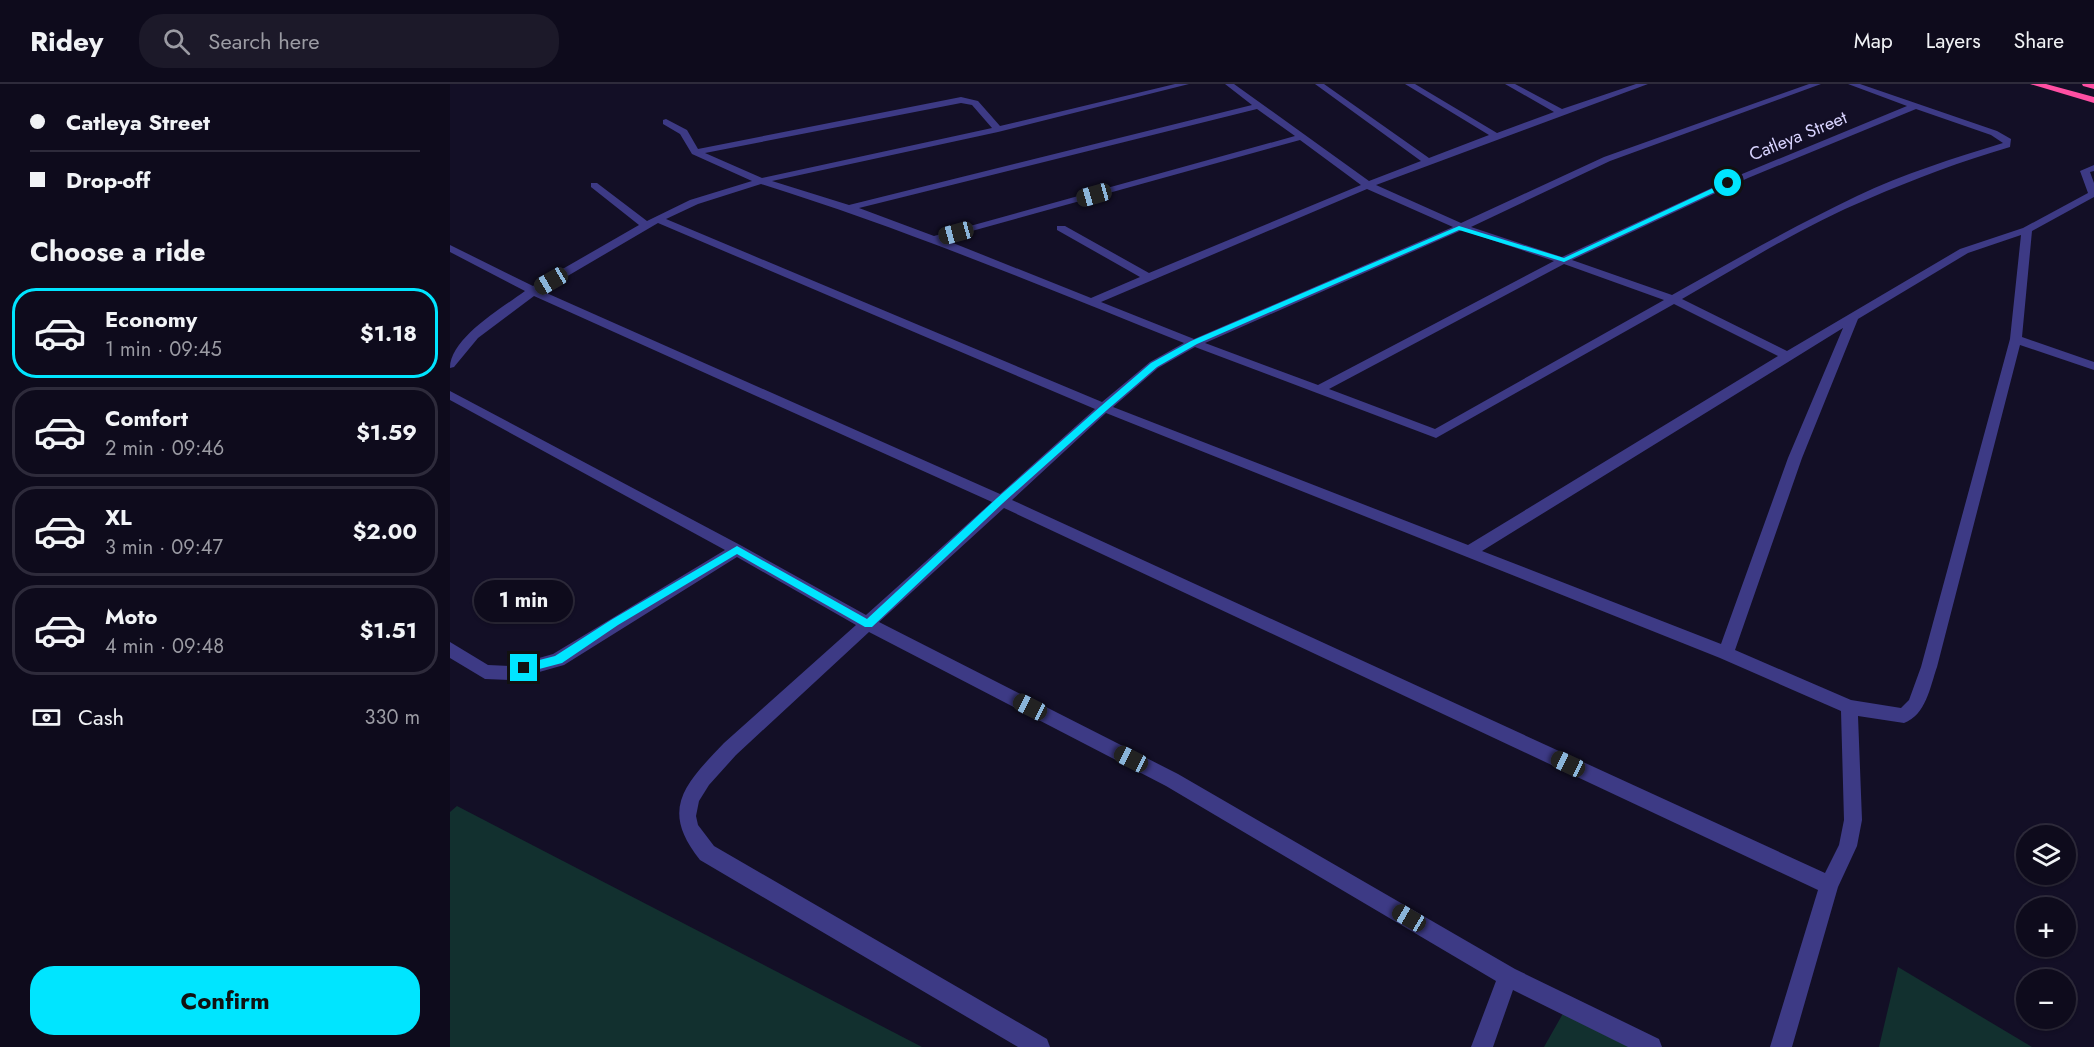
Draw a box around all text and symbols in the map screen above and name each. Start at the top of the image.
search box [139,14,559,68]
text: Ridey [30,21,103,62]
icon: search [160,25,193,58]
text: Search here [208,25,320,57]
text: Map [1854,26,1893,56]
text: Layers [1926,26,1981,56]
text: Share [2014,26,2064,56]
street label: Catleya Street [1745,104,1851,167]
text: Catleya Street [66,106,210,138]
text: Drop-off [66,164,150,196]
route start [1714,169,1741,196]
car [1074,181,1114,209]
car [936,220,976,246]
text: Choose a ride [30,232,205,271]
car [531,264,571,298]
text: Economy [105,303,197,335]
icon: car [33,306,87,360]
text: $1.18 [360,317,417,349]
text: 1 min · 09:45 [105,335,222,364]
text: Comfort [105,402,188,434]
icon: car [33,405,87,459]
text: $1.59 [356,416,417,448]
text: 2 min · 09:46 [105,434,224,463]
text: XL [105,501,132,533]
icon: car [33,504,87,558]
text: $2.00 [353,515,417,547]
text: 3 min · 09:47 [105,533,223,562]
callout: 1 min [475,581,574,623]
text: 1 min [499,586,548,615]
text: Moto [105,600,158,632]
icon: car [33,603,87,657]
text: $1.51 [360,614,417,646]
text: 4 min · 09:48 [105,632,224,661]
route end [510,654,537,681]
car [1010,691,1050,723]
icon: cash [30,701,63,734]
text: Cash [78,701,124,733]
text: 330 m [365,703,420,732]
car [1111,743,1151,775]
car [1548,748,1588,780]
map controls [2016,825,2076,1029]
button: layers [2016,825,2076,885]
button: + [2016,897,2076,957]
car [1389,901,1429,935]
button: Confirm [30,966,420,1035]
button: − [2016,969,2076,1029]

